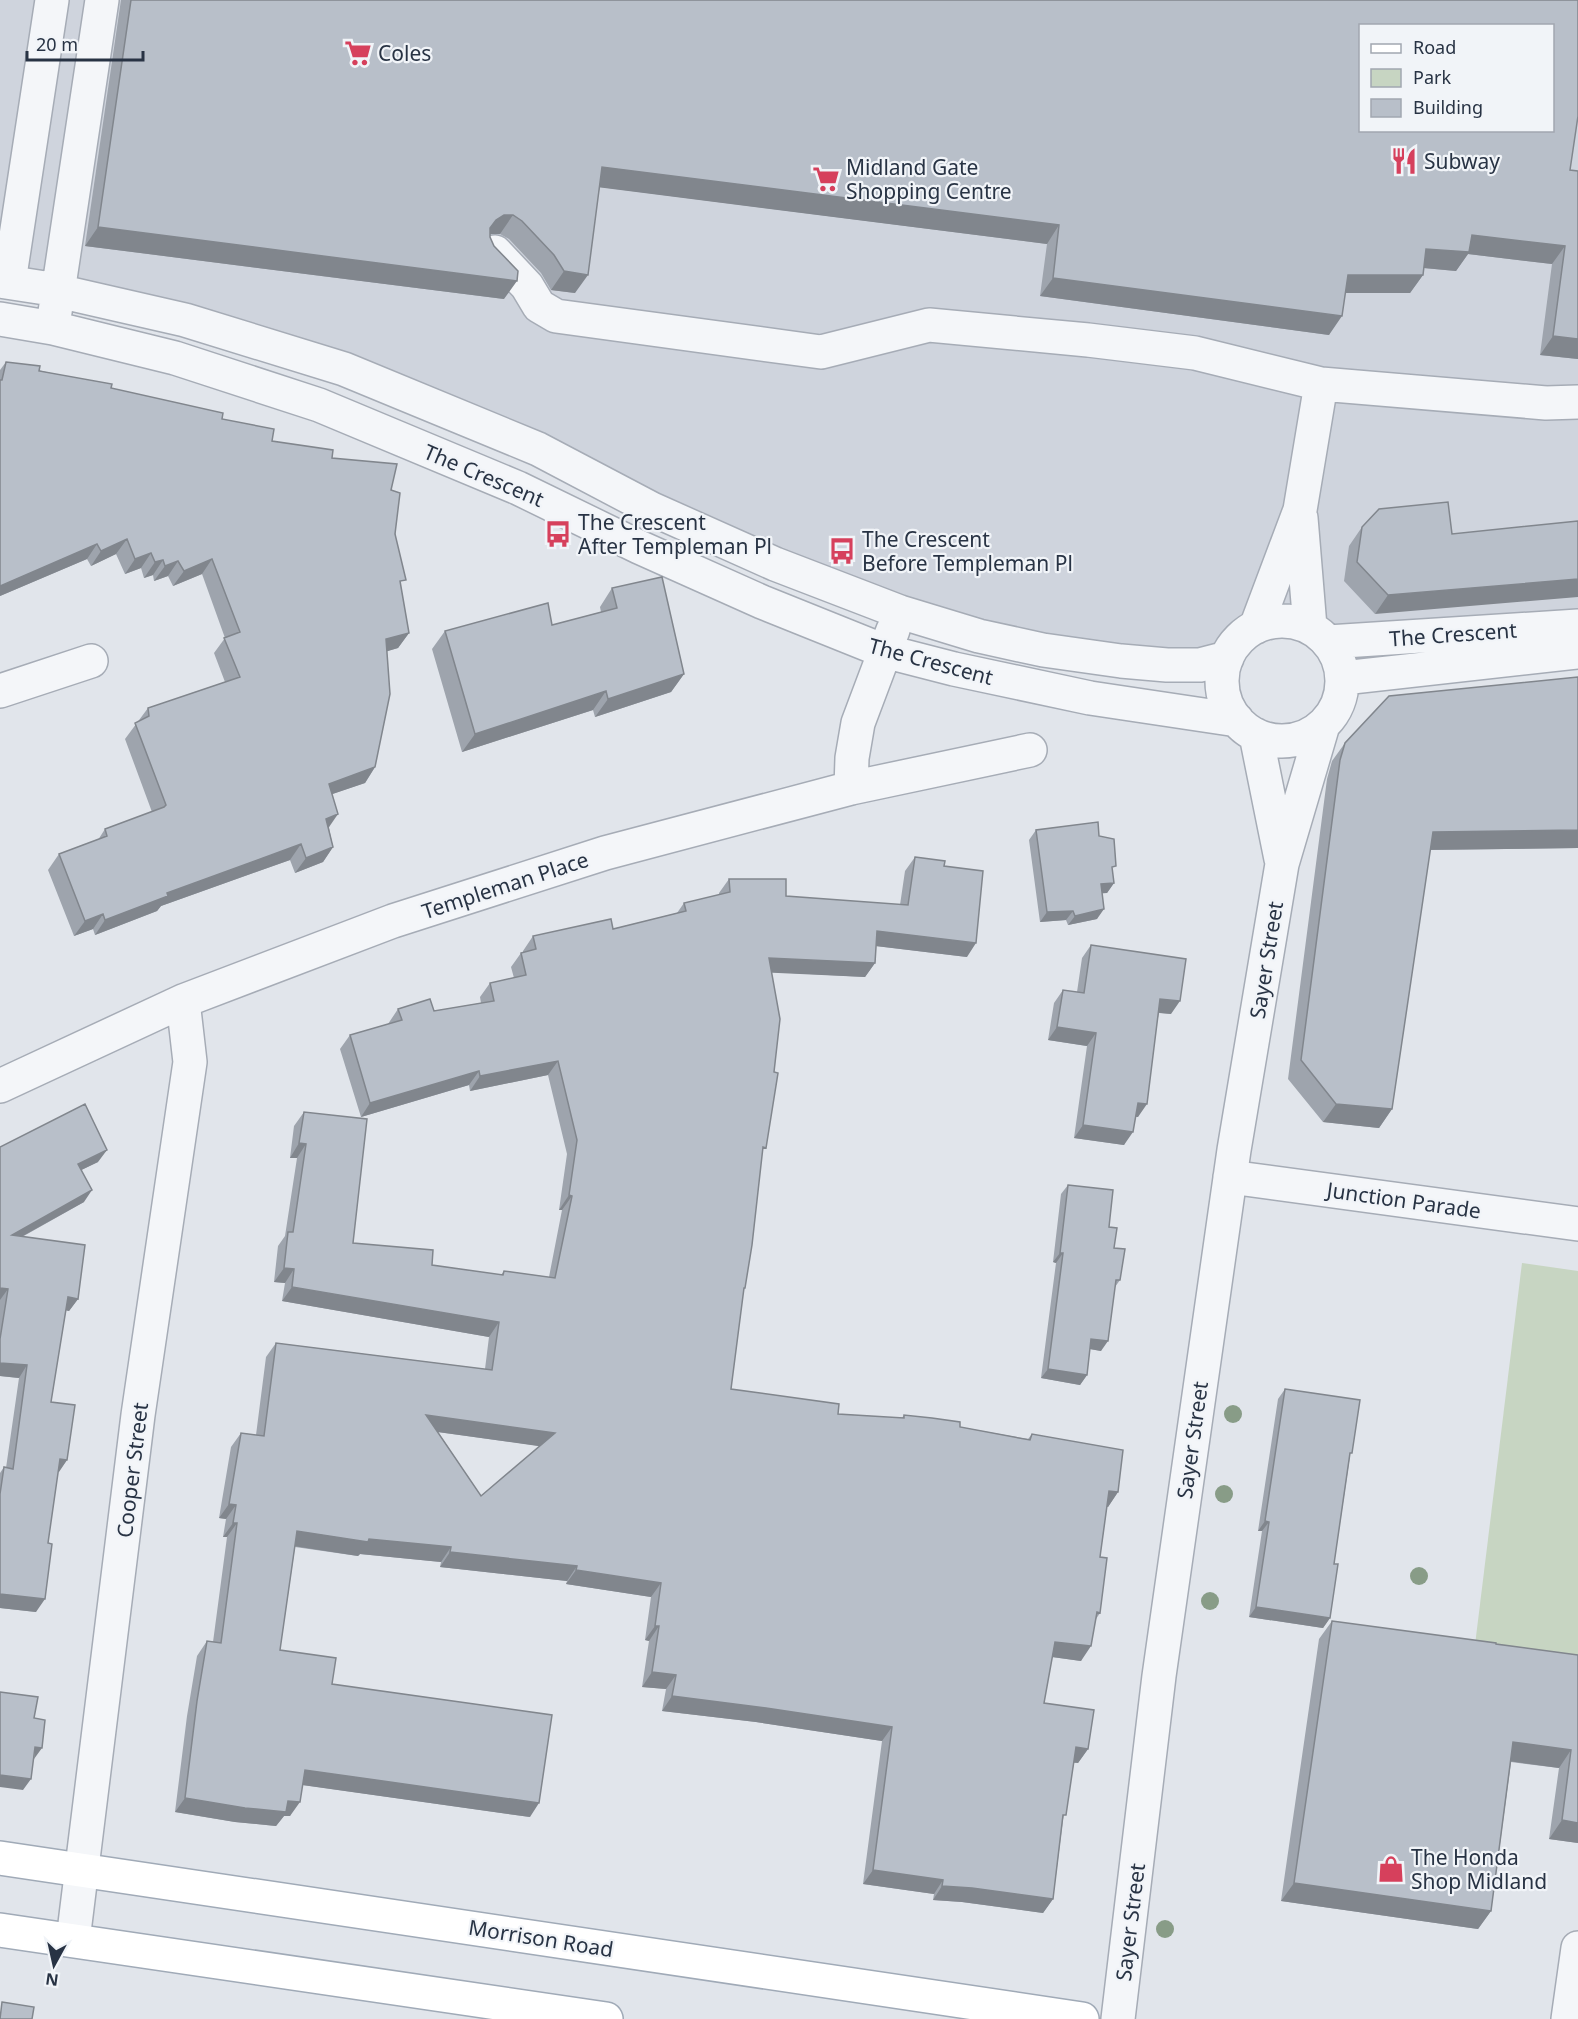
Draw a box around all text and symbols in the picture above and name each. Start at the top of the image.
scale bar [27,24,142,62]
legend [1359,24,1554,132]
text: 20 m [36,32,78,56]
text: Road [1413,35,1456,59]
supermarket icon: Coles [343,38,373,68]
place label: Coles [378,39,431,67]
text: Park [1413,65,1451,89]
text: Building [1413,95,1483,119]
restaurant icon: Subway [1389,146,1419,176]
place label: Subway [1424,147,1500,175]
place label: Midland Gate Shopping Centre [846,153,1012,205]
supermarket icon: Midland Gate Shopping Centre [811,164,841,194]
street label: The Crescent [420,437,549,513]
place label: The Crescent After Templeman Pl [578,508,772,560]
bus stop icon: The Crescent After Templeman Pl [543,519,573,549]
place label: The Crescent Before Templeman Pl [862,525,1073,577]
bus stop icon: The Crescent Before Templeman Pl [827,536,857,566]
street label: The Crescent [1388,616,1518,652]
street label: The Crescent [866,631,997,691]
street label: Templeman Place [418,845,592,925]
street label: Sayer Street [1243,899,1289,1021]
street label: Junction Parade [1323,1175,1483,1225]
street label: Sayer Street [1170,1379,1214,1501]
street label: Cooper Street [110,1400,154,1539]
place label: The Honda Shop Midland [1411,1843,1547,1895]
shop icon: The Honda Shop Midland [1376,1854,1406,1884]
street label: Sayer Street [1109,1861,1151,1983]
street label: Morrison Road [467,1913,615,1963]
north arrow [24,1935,84,1995]
text: N [44,1968,60,1992]

